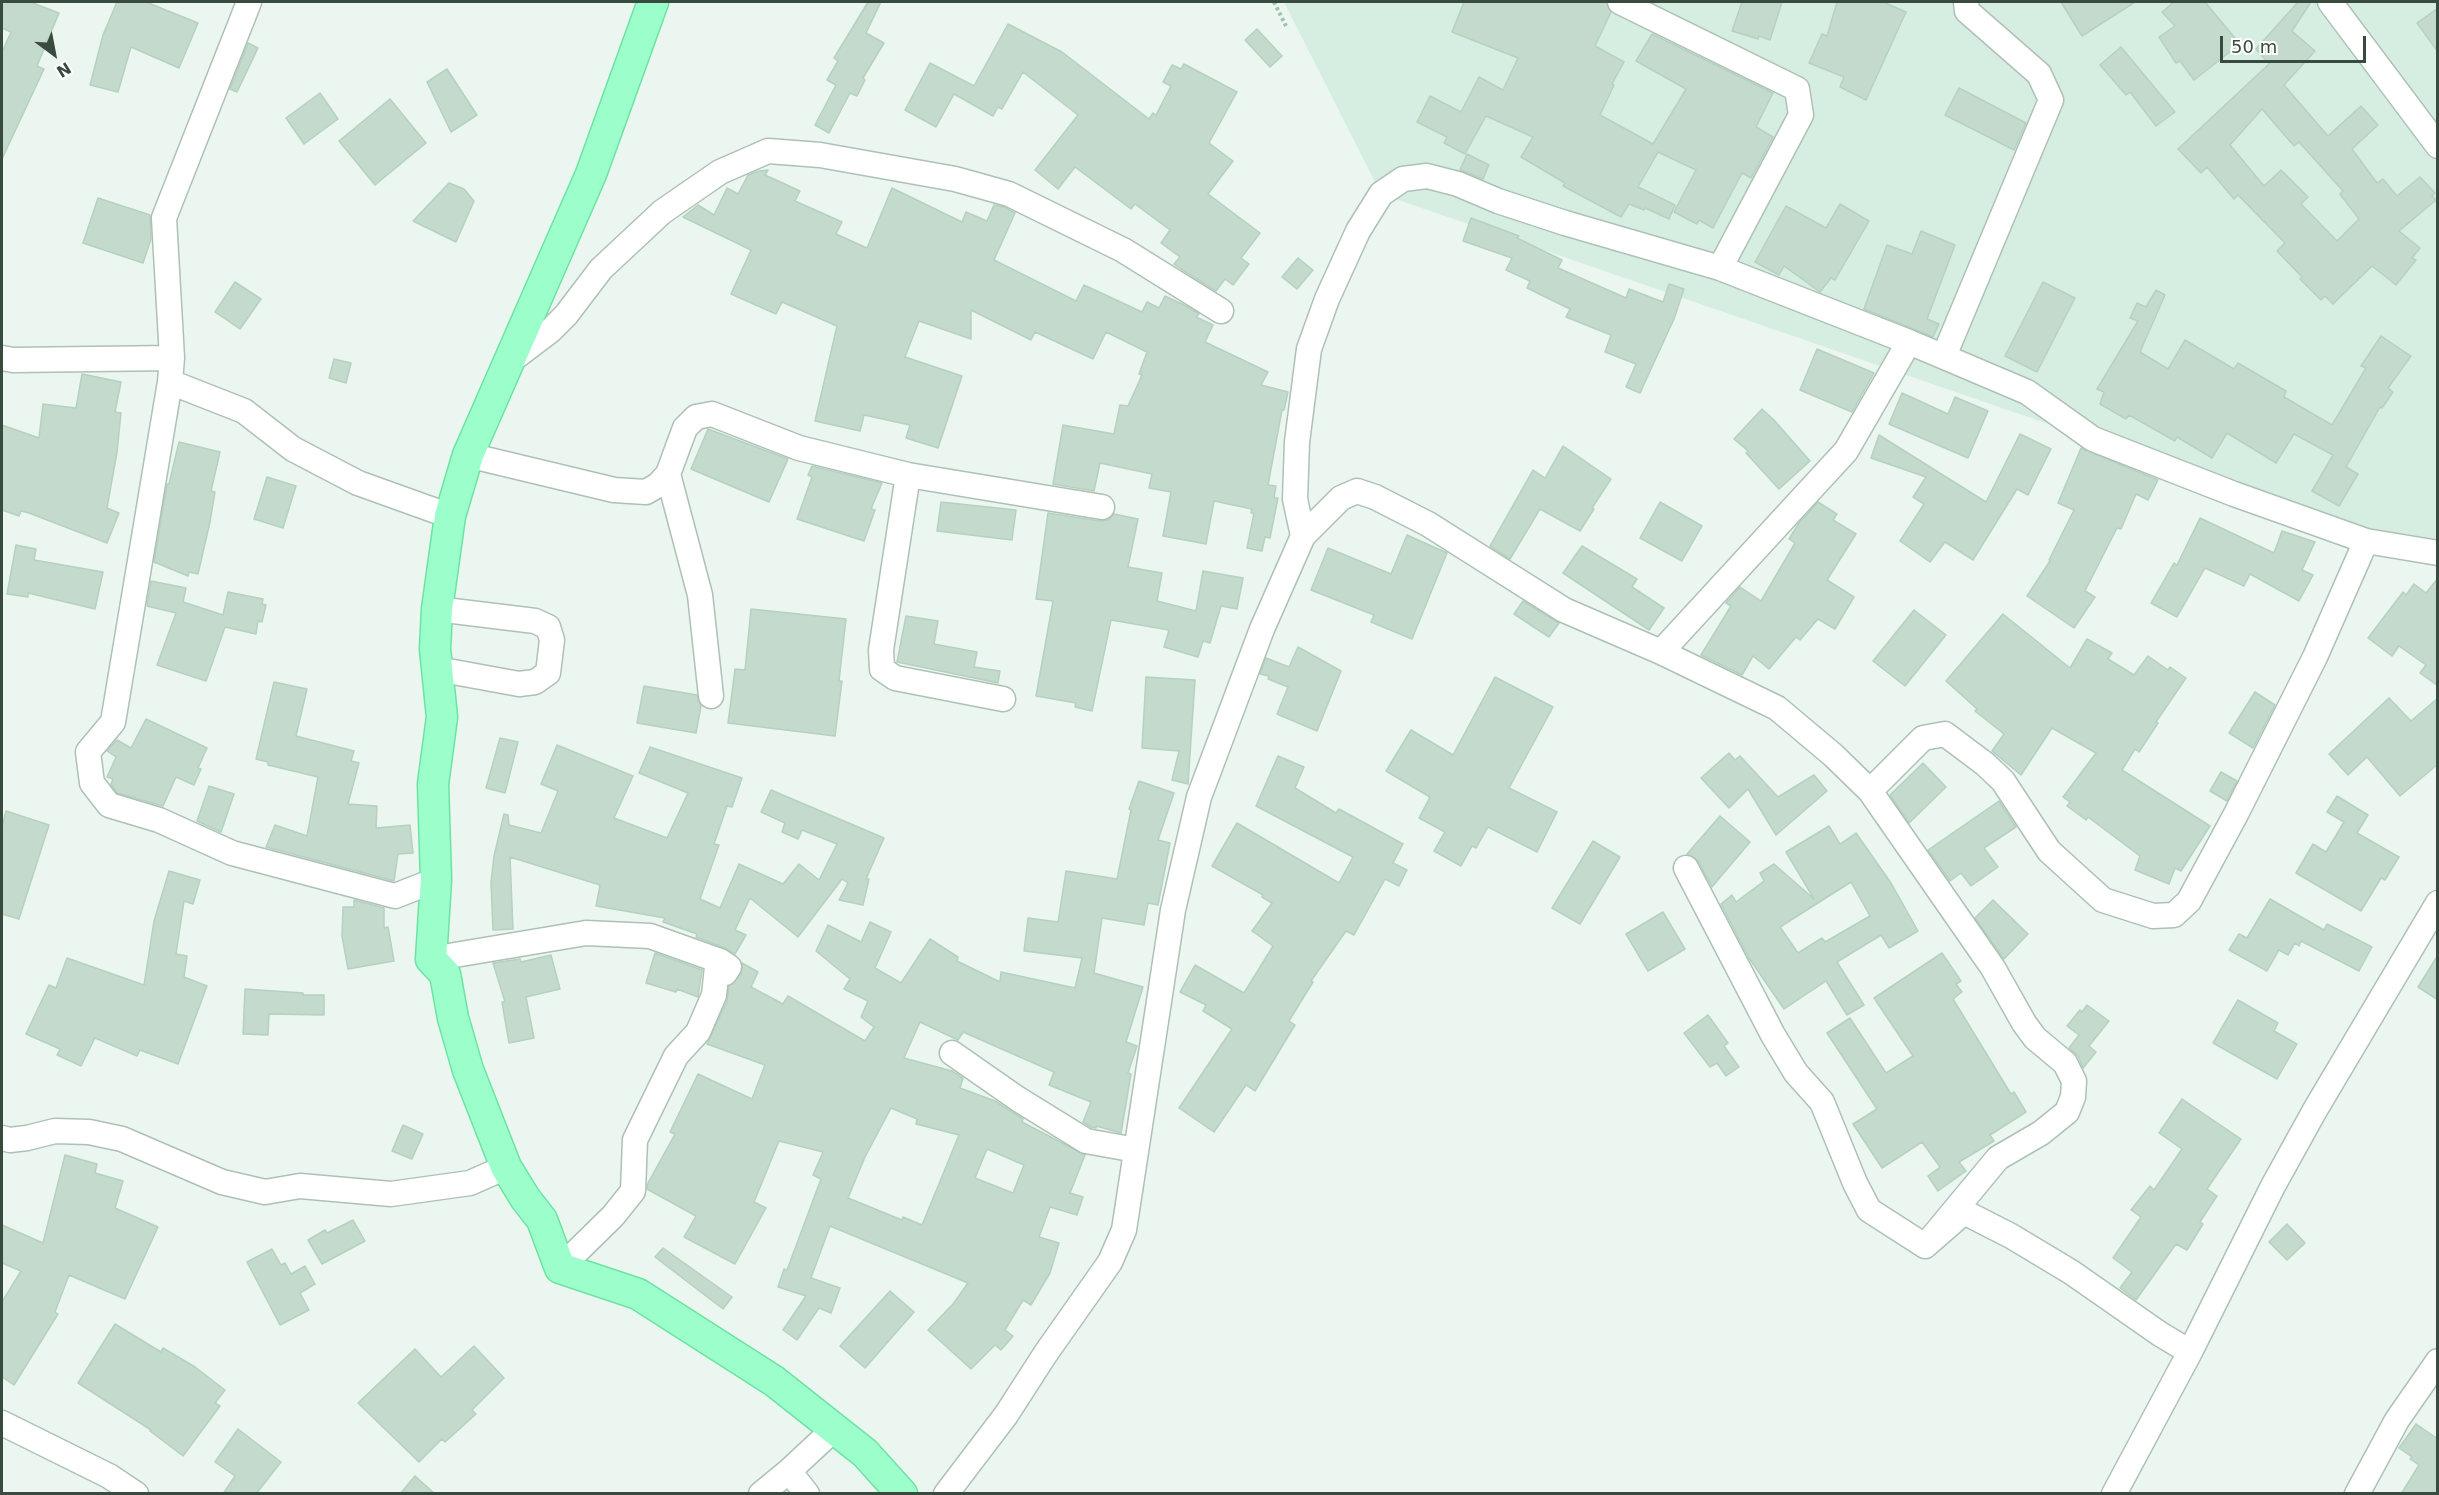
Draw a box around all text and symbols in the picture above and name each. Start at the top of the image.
north arrow [24,24,84,84]
scale bar [2223,24,2368,62]
text: 50 m [2231,36,2277,57]
text: N [53,58,75,81]

